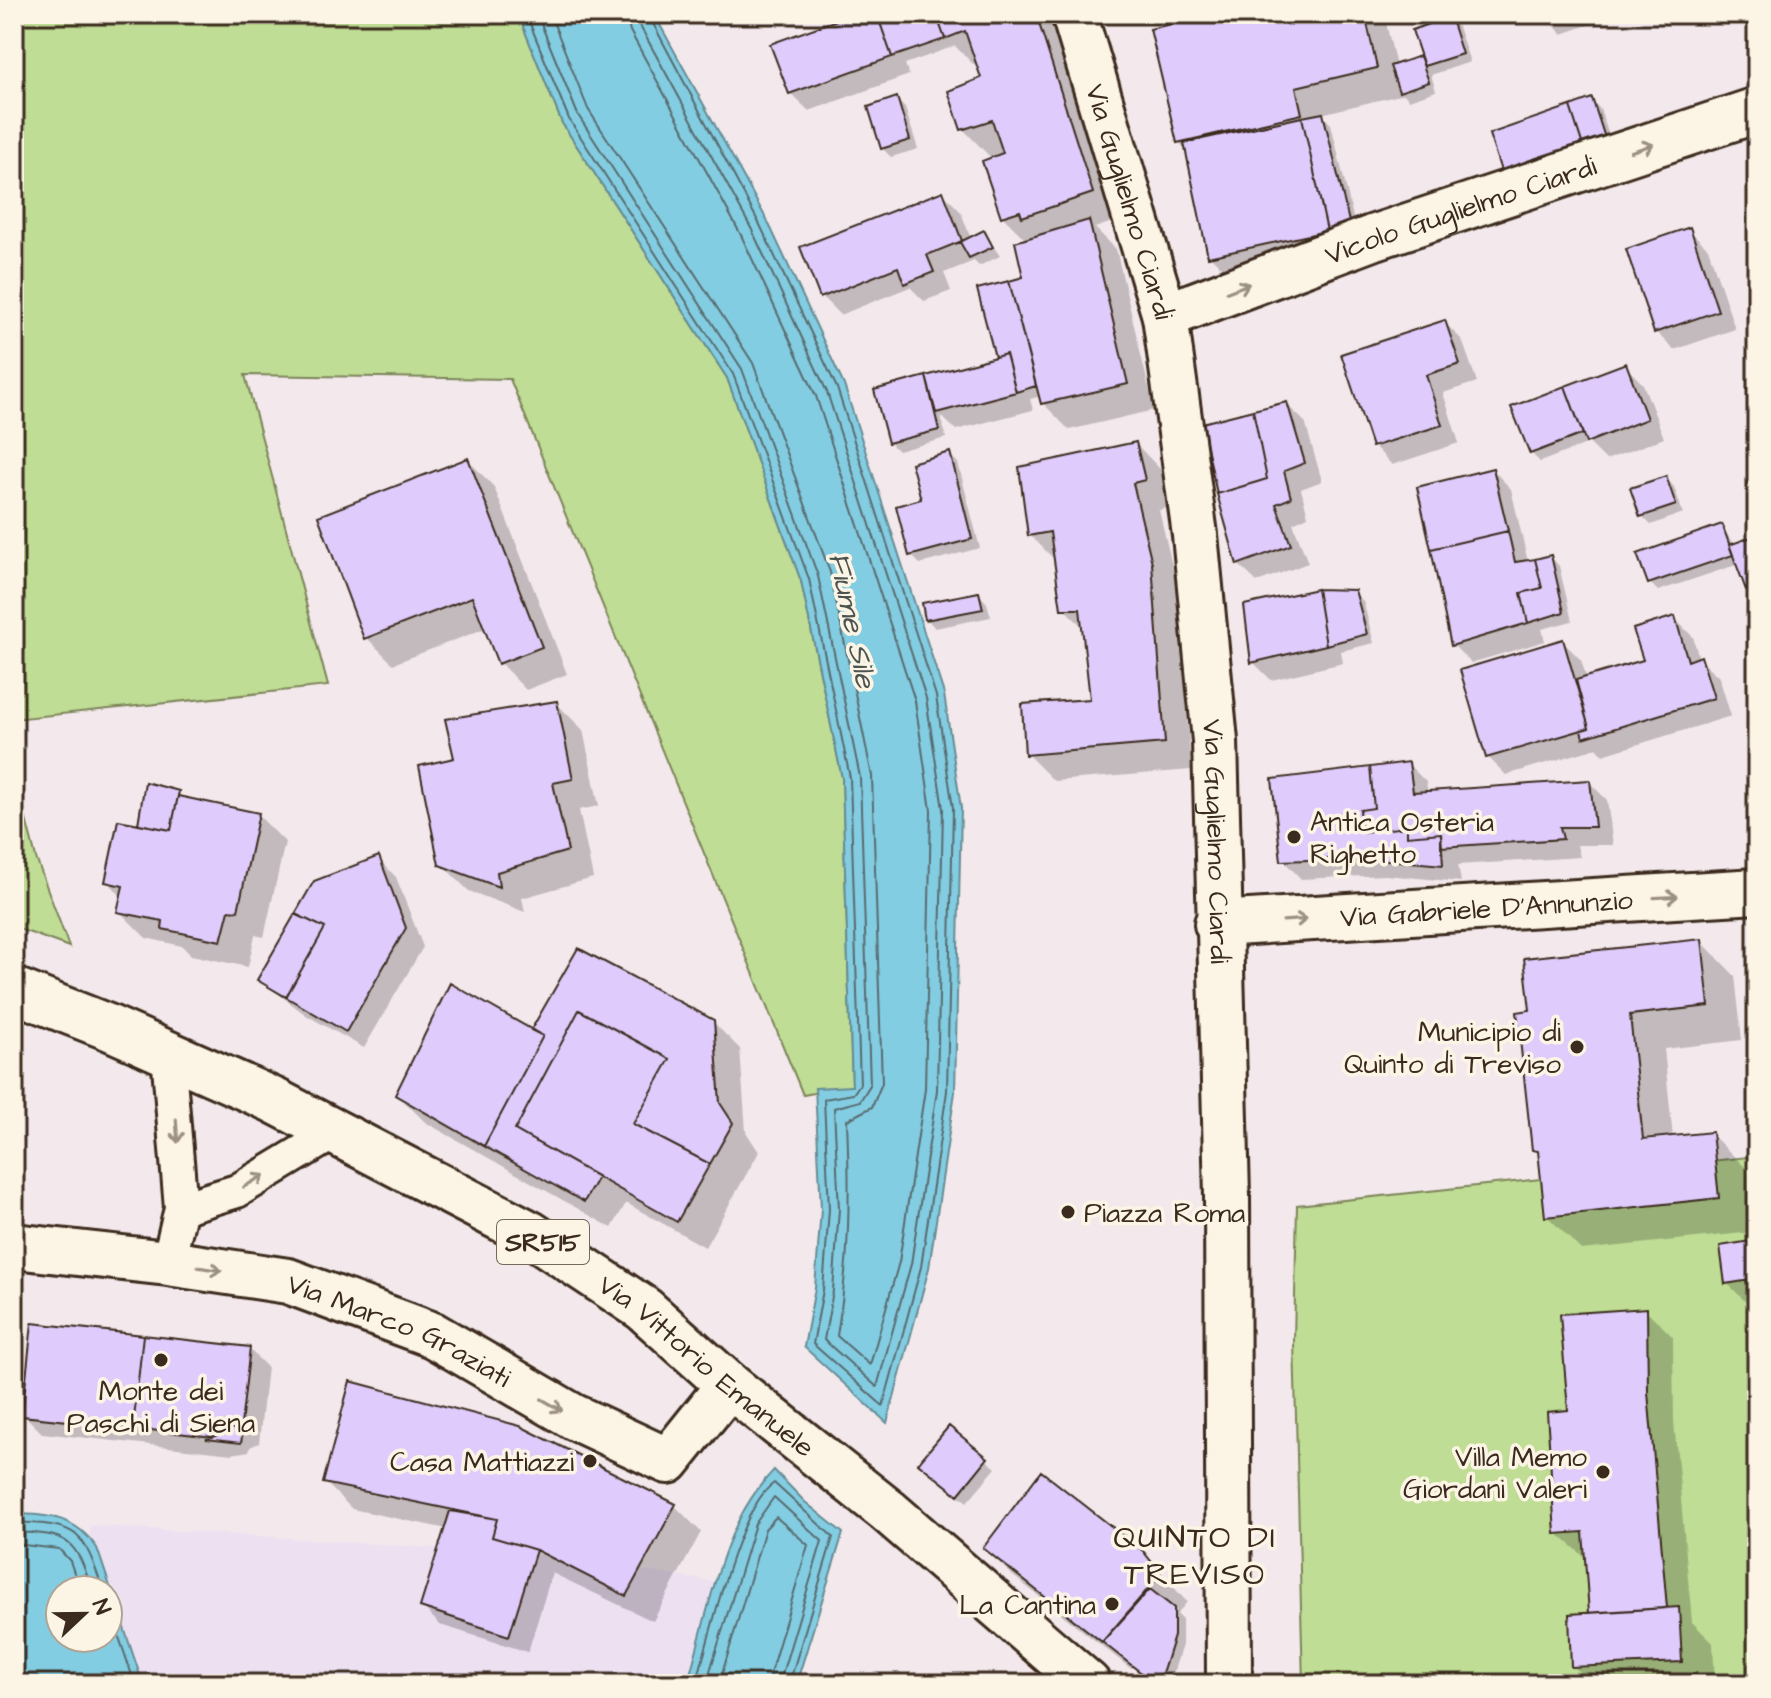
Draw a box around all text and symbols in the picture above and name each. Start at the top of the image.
street label: Via Guglielmo Ciardi [1075,79,1183,322]
one-way arrow [1629,140,1654,155]
street label: Vicolo Guglielmo Ciardi [1320,147,1601,275]
one-way arrow [1225,280,1250,295]
water label: Fiume Sile [817,549,887,693]
street label: Via Guglielmo Ciardi [1192,718,1239,964]
place label: Antica Osteria Righetto [1310,803,1494,875]
marker: Antica Osteria Righetto [1285,828,1303,846]
street label: Via Gabriele D'Annunzio [1339,881,1634,937]
one-way arrow [1653,889,1679,904]
one-way arrow [1281,912,1308,927]
place label: Municipio di Quinto di Treviso [1344,1013,1561,1084]
marker: Municipio di Quinto di Treviso [1568,1038,1586,1056]
one-way arrow [170,1117,185,1144]
one-way arrow [242,1172,265,1188]
place label: Piazza Roma [1084,1194,1245,1233]
marker: Piazza Roma [1059,1203,1077,1221]
road number: SR515 [497,1220,589,1264]
one-way arrow [197,1262,222,1277]
street label: Via Marco Graziati [281,1264,518,1397]
street label: Via Vittorio Emanuele [590,1266,823,1467]
marker: Monte dei Paschi di Siena [152,1351,170,1369]
place label: Monte dei Paschi di Siena [67,1372,255,1443]
one-way arrow [540,1397,563,1413]
place label: Villa Memo Giordani Valeri [1403,1438,1587,1509]
place label: Casa Mattiazzi [390,1443,574,1482]
marker: Casa Mattiazzi [581,1452,599,1470]
marker: Villa Memo Giordani Valeri [1594,1463,1612,1481]
district label: QUINTO DI TREVISO [1113,1515,1277,1597]
north arrow [44,1574,124,1654]
place label: La Cantina [959,1586,1096,1625]
text: N [84,1595,118,1619]
marker: La Cantina [1103,1595,1121,1613]

